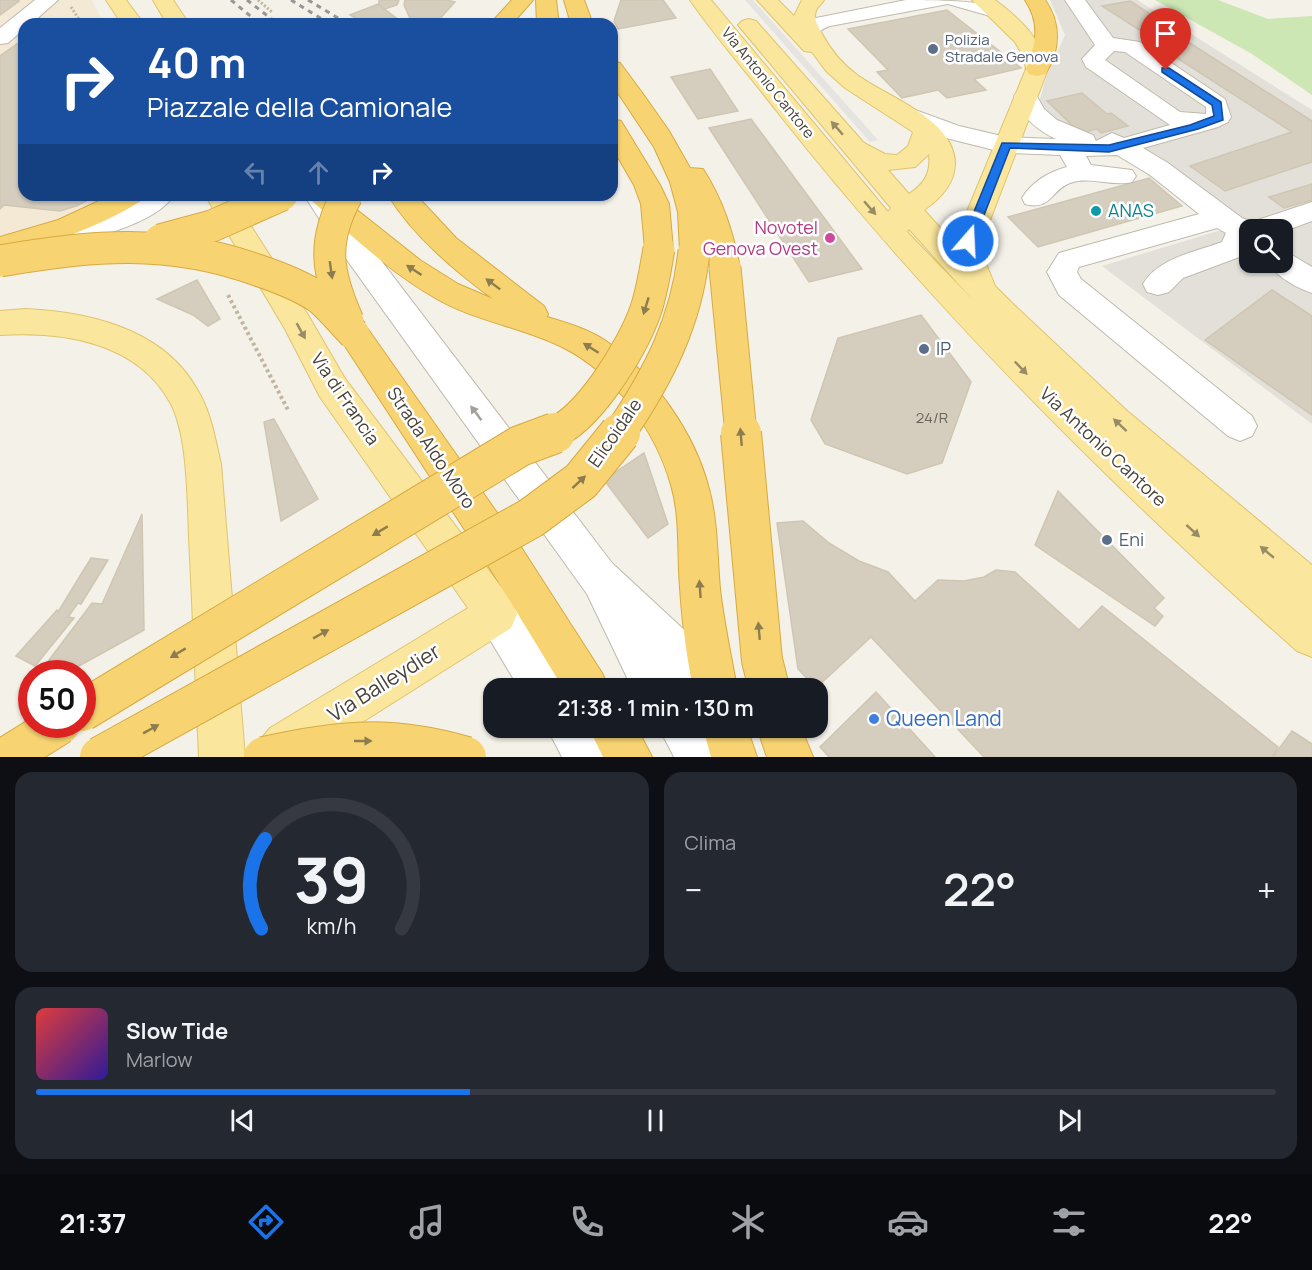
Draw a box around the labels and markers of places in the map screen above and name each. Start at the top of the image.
pin [1140,8,1191,70]
place label: Polizia Stradale Genova [945,29,1058,67]
marker: Polizia Stradale Genova [926,42,940,56]
place label: ANAS [1108,198,1154,222]
marker: ANAS [1089,204,1103,218]
place label: Novotel Genova Ovest [703,215,818,260]
marker: Novotel Genova Ovest [823,231,837,245]
place label: IP [936,336,951,360]
marker: IP [917,342,931,356]
place label: Eni [1119,527,1144,551]
marker: Eni [1100,533,1114,547]
place label: Queen Land [886,704,1002,732]
marker: Queen Land [867,712,881,726]

